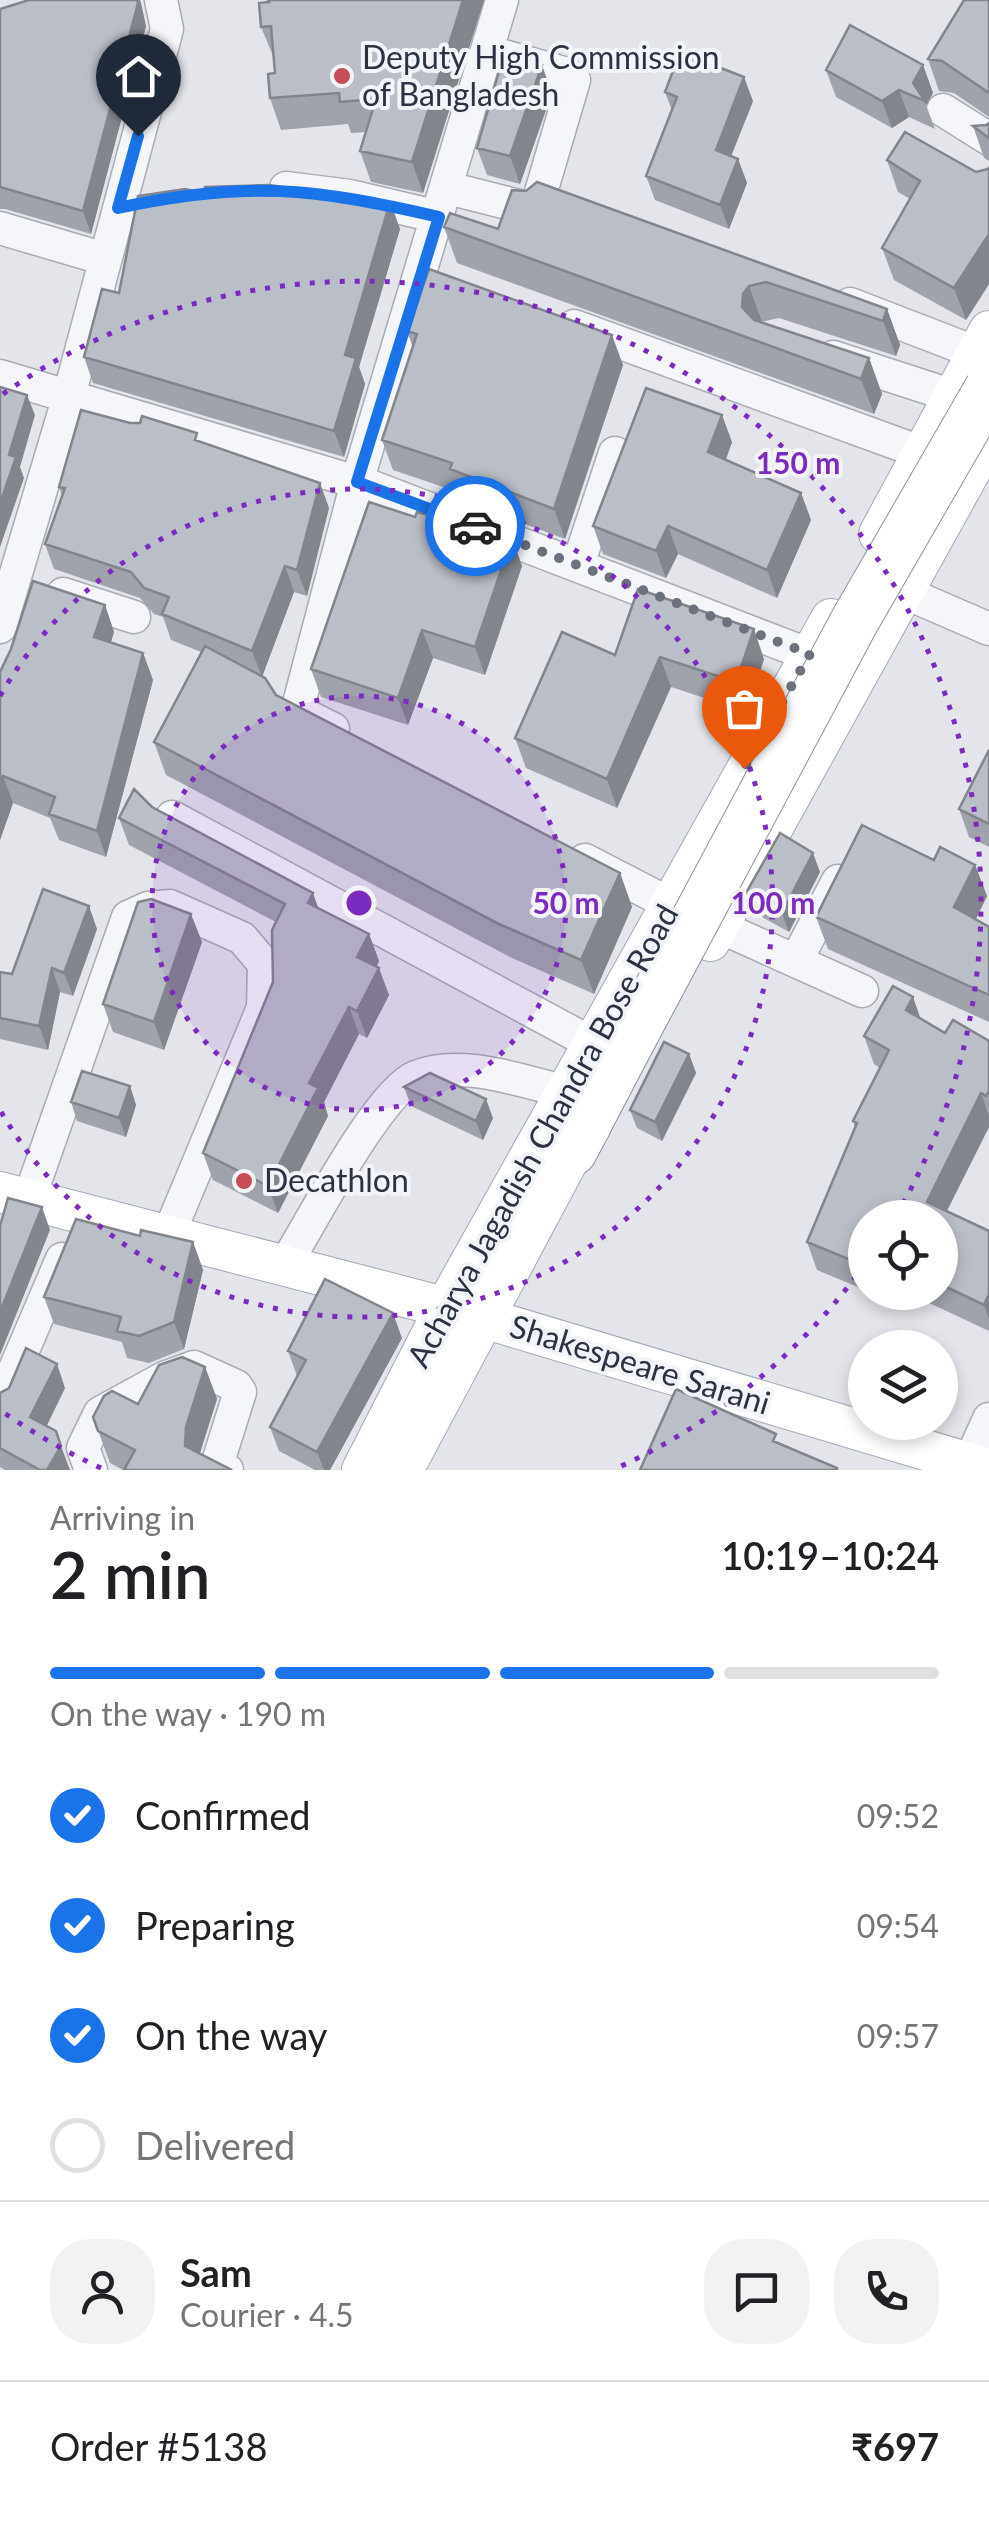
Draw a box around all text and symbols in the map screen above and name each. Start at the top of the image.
pin [96,34,181,137]
place label: Deputy High Commission of Bangladesh [362,37,720,113]
icon: home [111,49,166,104]
marker: Deputy High Commission of Bangladesh [331,65,353,87]
text: 150 m [756,444,840,480]
courier [425,476,525,576]
icon: car [448,499,503,554]
pin [702,666,787,769]
icon: bag [717,681,772,736]
text: 50 m [532,884,600,920]
text: 100 m [731,884,815,920]
centre of rings [341,885,377,921]
street label: Acharya Jagadish Chandra Bose Road [398,897,686,1373]
place label: Decathlon [264,1160,409,1199]
marker: Decathlon [233,1170,255,1192]
map controls [848,1200,958,1440]
button: locate [848,1200,958,1310]
street label: Shakespeare Sarani [506,1305,775,1422]
button: layers [848,1330,958,1440]
text: Arriving in [50,1498,195,1537]
text: 10:19–10:24 [721,1532,939,1578]
text: 2 min [50,1535,210,1613]
text: On the way · 190 m [50,1694,326,1733]
icon: check [50,1788,105,1843]
text: Confirmed [135,1792,311,1838]
text: 09:52 [857,1796,939,1835]
icon: check [50,1898,105,1953]
text: Preparing [135,1902,295,1948]
text: 09:54 [857,1906,939,1945]
icon: check [50,2008,105,2063]
text: On the way [135,2012,327,2058]
text: 09:57 [857,2016,939,2055]
text: Delivered [135,2122,295,2168]
button: person [50,2239,155,2344]
button: chat [704,2239,809,2344]
button: phone [834,2239,939,2344]
text: Sam [180,2249,252,2295]
text: Courier · 4.5 [180,2295,354,2334]
text: Order #5138 [50,2423,267,2469]
text: ₹697 [851,2423,939,2469]

